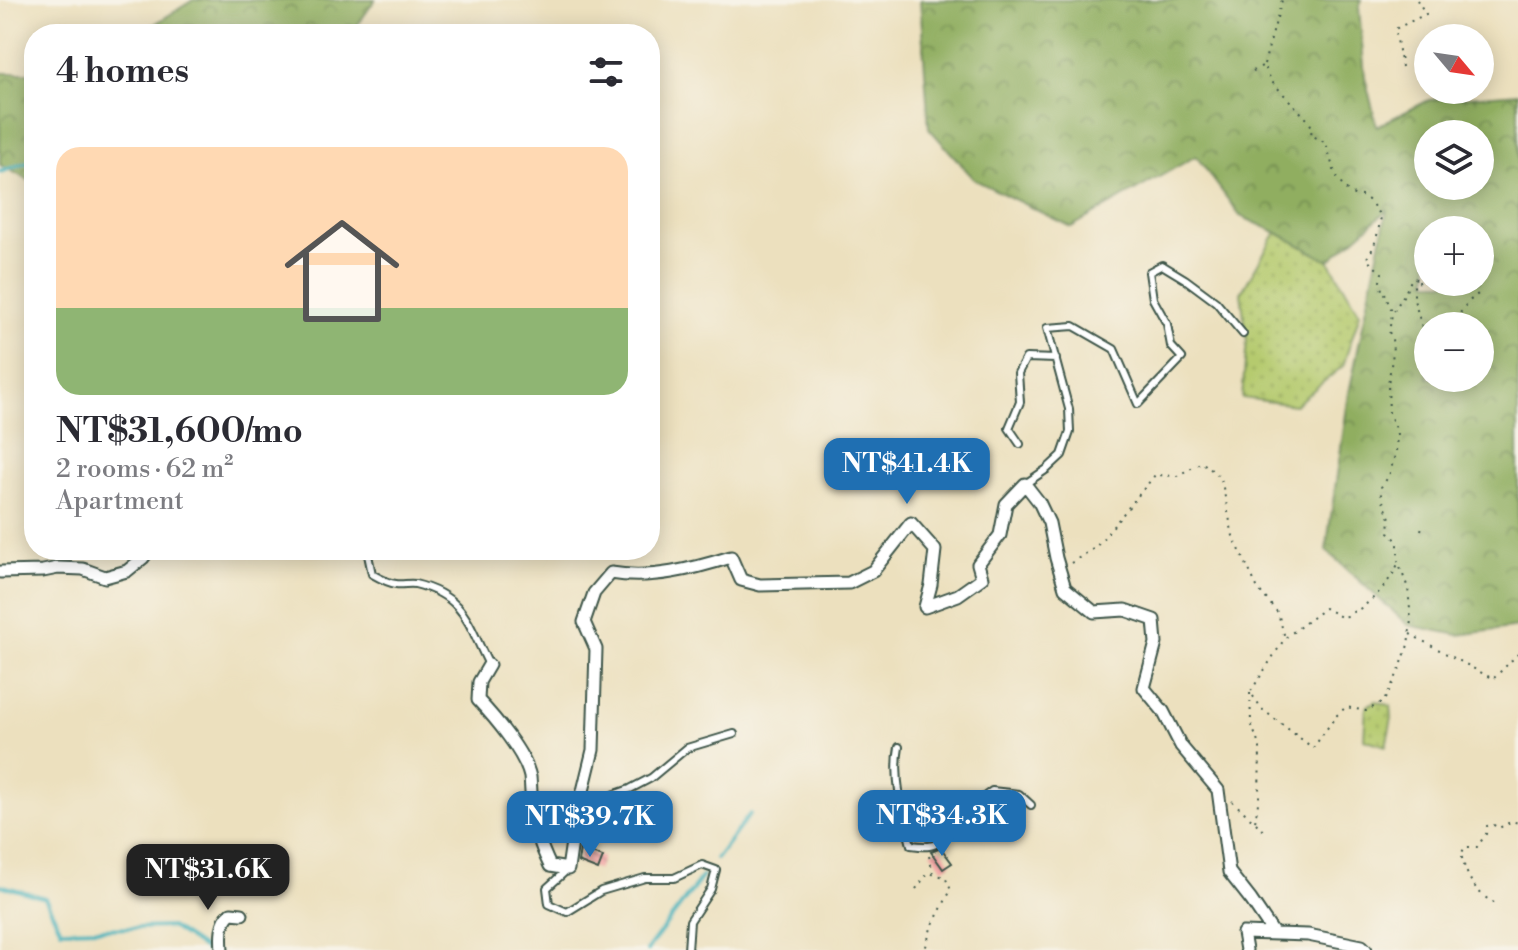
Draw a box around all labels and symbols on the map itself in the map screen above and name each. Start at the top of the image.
north arrow [1414,24,1494,104]
pin: NT$41.4K [824,438,990,506]
pin: NT$34.3K [859,790,1025,858]
pin: NT$39.7K [507,791,673,859]
pin: NT$31.6K [125,844,291,912]

